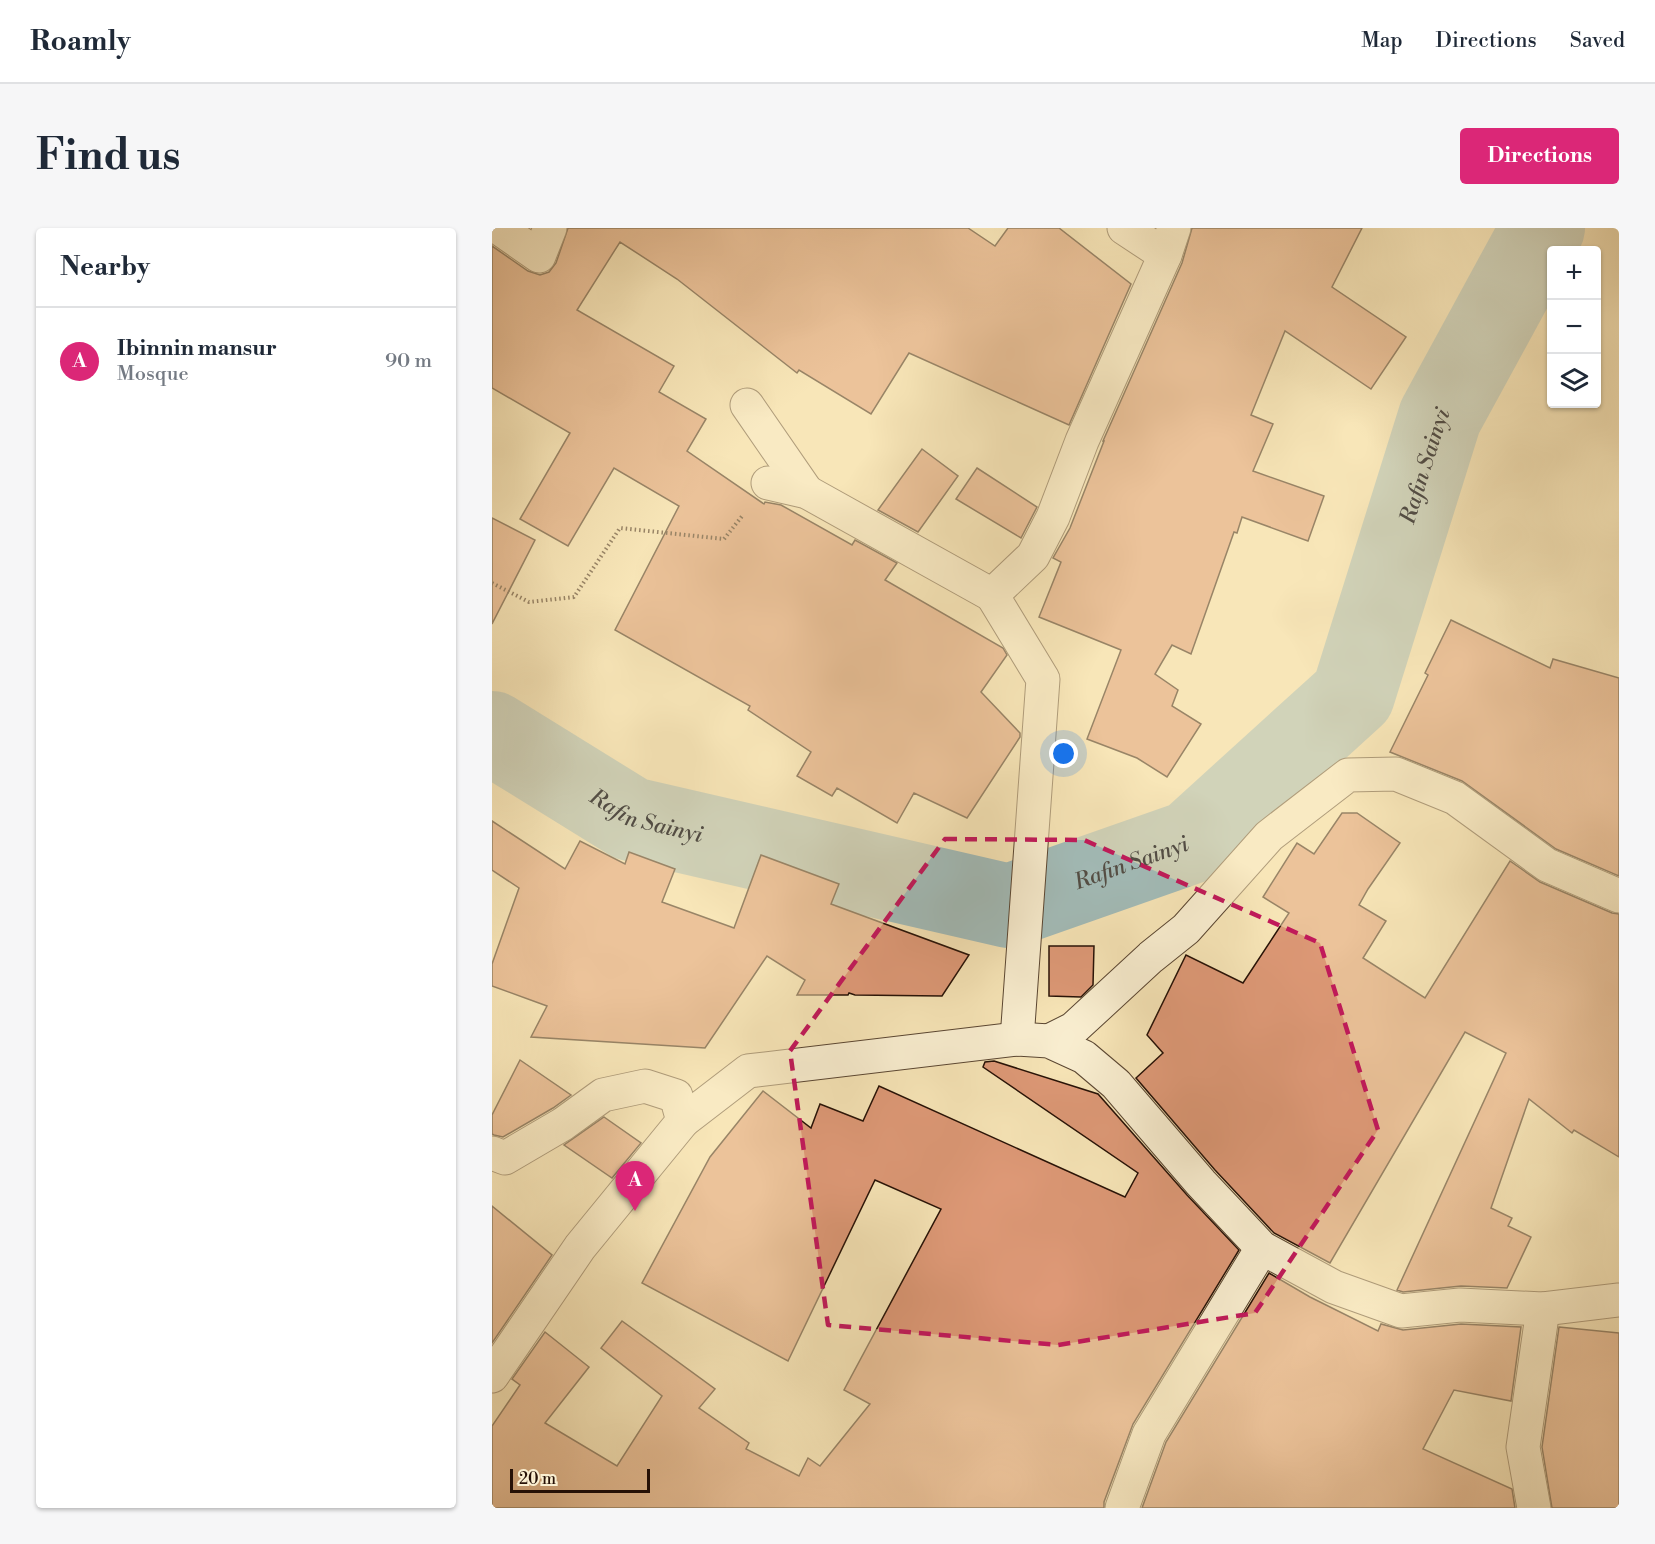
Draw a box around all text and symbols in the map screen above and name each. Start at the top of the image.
text: Roamly [30,24,131,59]
text: Map [1361,28,1403,54]
text: Directions [1436,28,1537,54]
text: Saved [1570,28,1625,54]
button: Directions [1460,128,1619,184]
text: Find us [36,130,180,183]
map controls [1547,246,1601,408]
button: + [1547,246,1601,300]
text: Nearby [60,251,150,283]
button: − [1547,300,1601,354]
text: Ibinnin mansur [117,335,277,362]
text: A [72,349,87,374]
text: 90 m [385,349,432,374]
button: layers [1547,354,1601,408]
text: Mosque [117,362,189,387]
water label: Rafin Sainyi [1394,403,1456,528]
your location [1049,739,1078,768]
water label: Rafin Sainyi [584,783,706,849]
water label: Rafin Sainyi [1069,830,1192,896]
pin: A [616,1162,654,1211]
scale bar [510,1466,650,1494]
text: 20 m [519,1469,556,1489]

